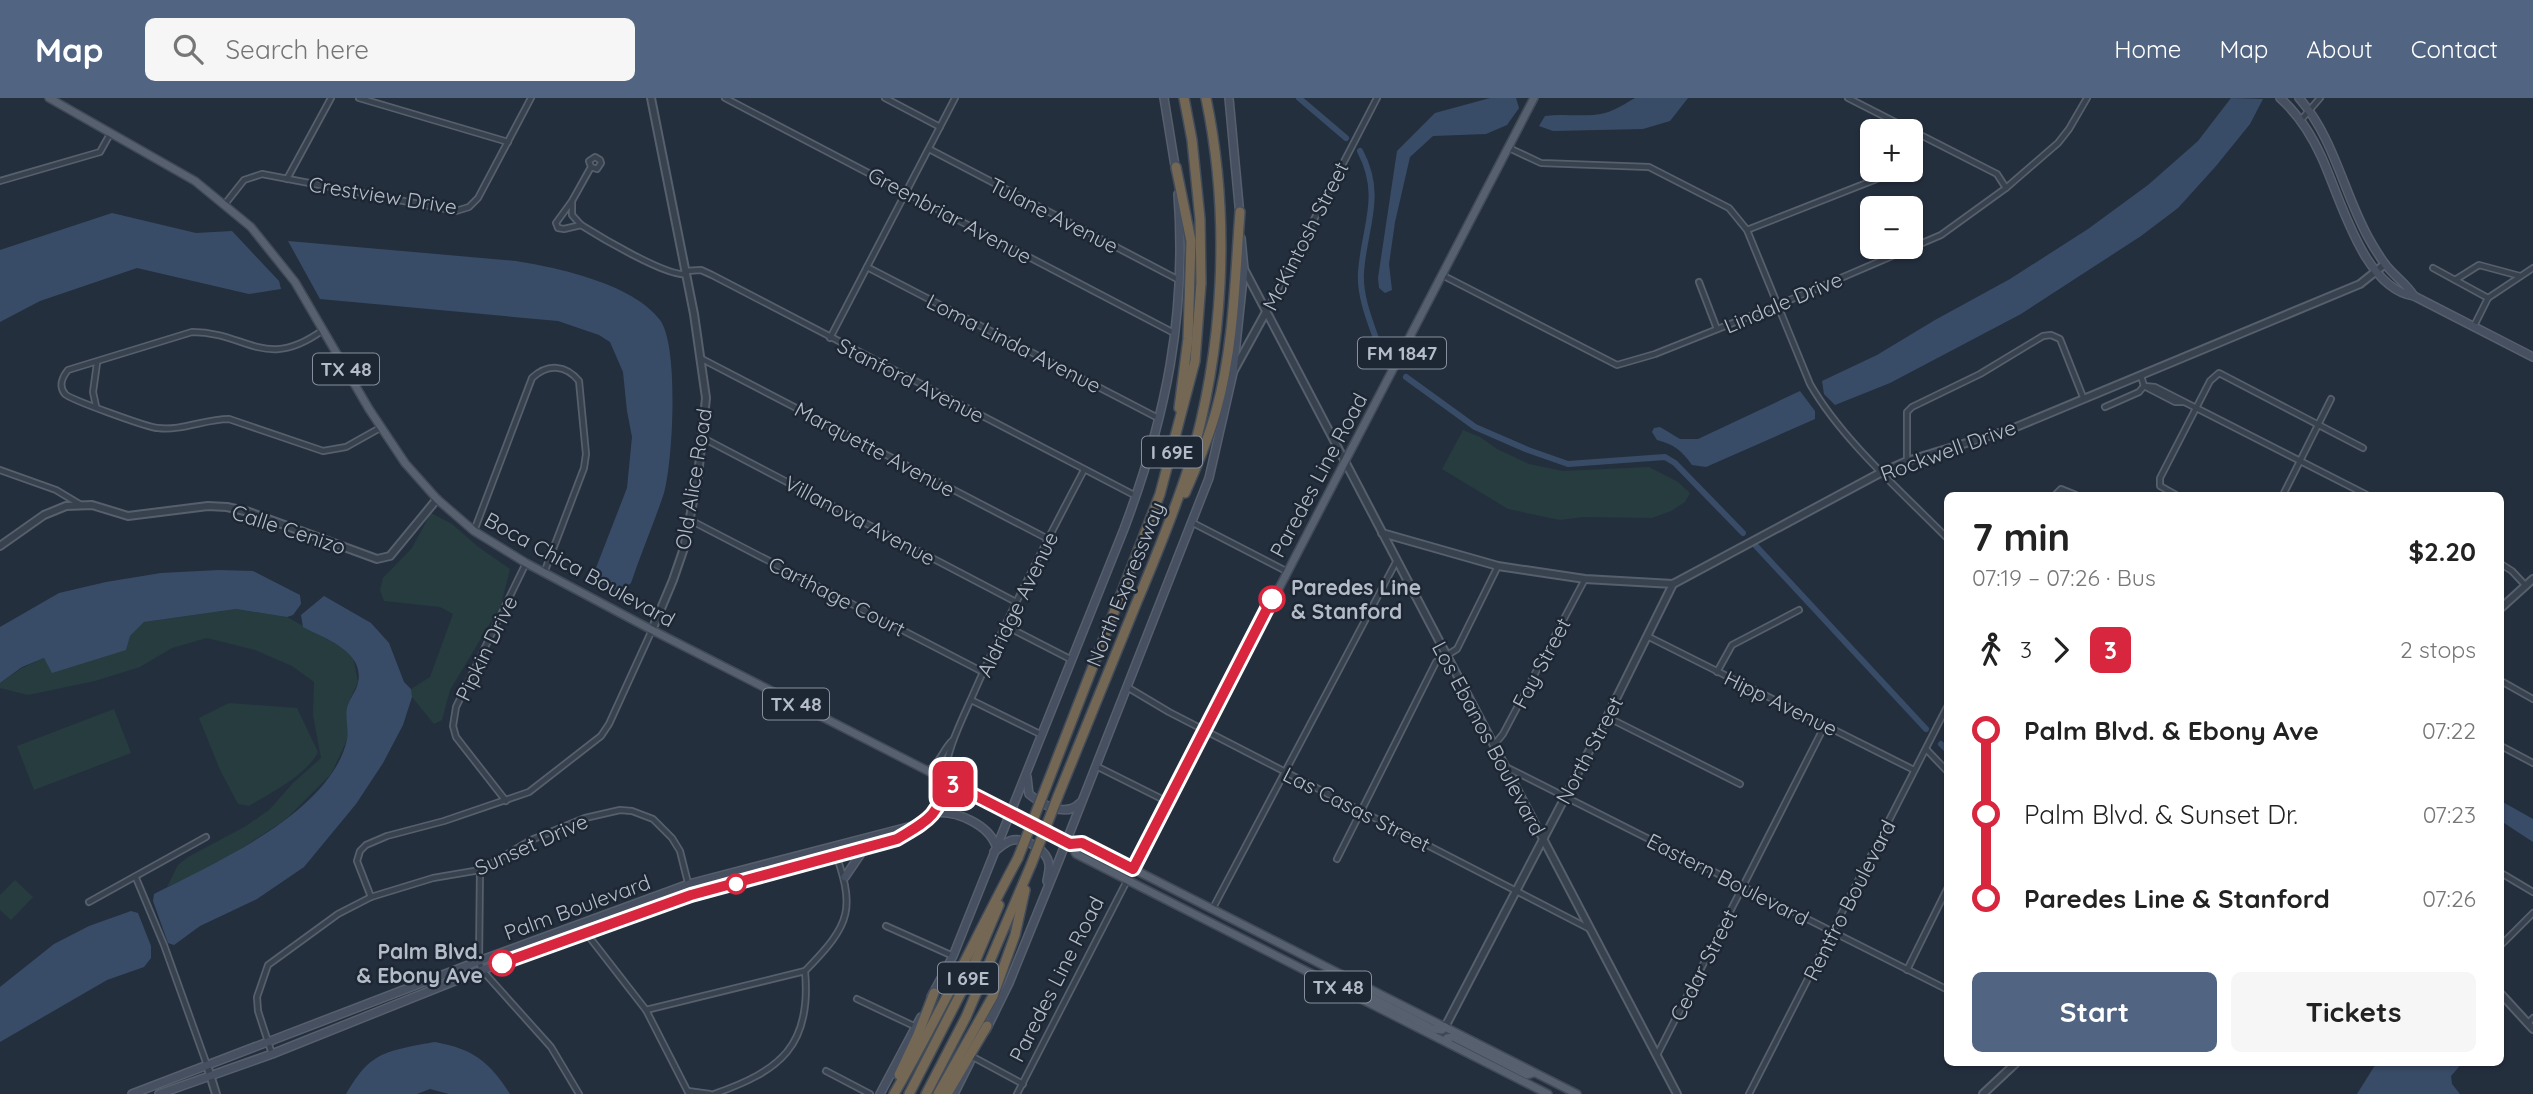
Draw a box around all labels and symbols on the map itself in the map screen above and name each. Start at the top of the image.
street label: McKintosh Street [1256,157,1354,315]
street label: Greenbriar Avenue [864,161,1036,269]
street label: Crestview Drive [307,170,459,220]
street label: Tulane Avenue [985,171,1123,259]
street label: Lindale Drive [1720,265,1846,339]
street label: Loma Linda Avenue [922,288,1106,398]
street label: Stanford Avenue [833,332,989,428]
road number: FM 1847 [1358,338,1446,368]
road number: TX 48 [313,354,379,384]
street label: Paredes Line Road [1264,388,1372,562]
street label: Marquette Avenue [790,396,960,502]
street label: Old Alice Road [669,407,717,551]
street label: Rockwell Drive [1877,413,2019,487]
road number: I 69E [1142,436,1202,468]
street label: Villanova Avenue [780,469,940,571]
street label: Calle Cenizo [229,498,349,560]
street label: North Expressway [1080,498,1170,670]
street label: Boca Chica Boulevard [480,506,680,632]
street label: Aldridge Avenue [971,527,1063,681]
street label: Carthage Court [764,550,910,642]
place label: Paredes Line & Stanford [1291,574,1421,624]
marker: Paredes Line & Stanford [1259,586,1285,612]
street label: Pipkin Drive [449,591,523,705]
street label: Fay Street [1506,613,1576,713]
street label: Los Ebanos Boulevard [1427,637,1551,839]
street label: Hipp Avenue [1720,664,1842,742]
road number: TX 48 [763,688,829,720]
street label: North Street [1550,692,1628,808]
line badge: 3 [930,761,976,807]
street label: Las Casas Street [1279,761,1435,857]
street label: Sunset Drive [470,808,592,880]
street label: Rentfro Boulevard [1797,815,1901,985]
street label: Eastern Boulevard [1643,827,1813,931]
street label: Palm Boulevard [500,869,654,945]
unlabelled marker [726,874,746,894]
street label: Paredes Line Road [1003,892,1109,1066]
street label: Cedar Street [1664,905,1742,1025]
place label: Palm Blvd. & Ebony Ave [356,938,483,988]
marker: Palm Blvd. & Ebony Ave [489,950,515,976]
road number: I 69E [938,962,998,993]
road number: TX 48 [1305,972,1371,1002]

